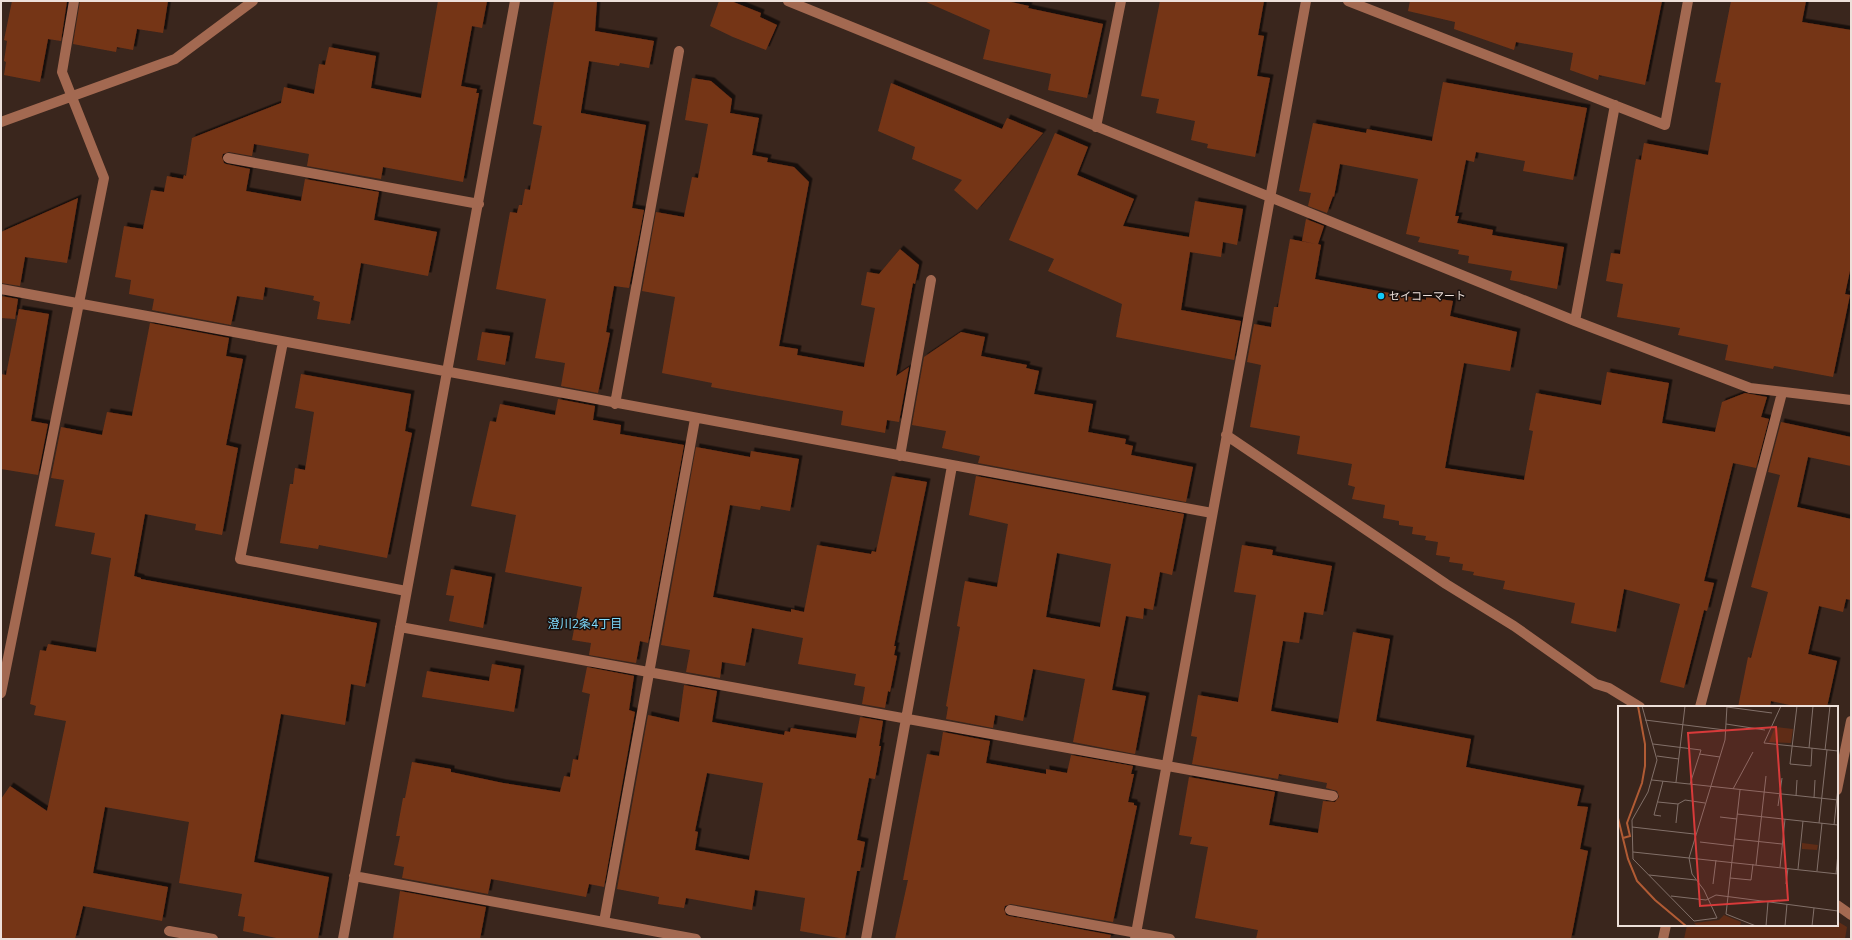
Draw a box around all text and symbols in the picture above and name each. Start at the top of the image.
place label: セイコーマート [1389,289,1466,304]
marker: セイコーマート [1376,291,1386,301]
district label: 澄川2条4丁目 [548,616,622,632]
inset map [1618,706,1838,926]

